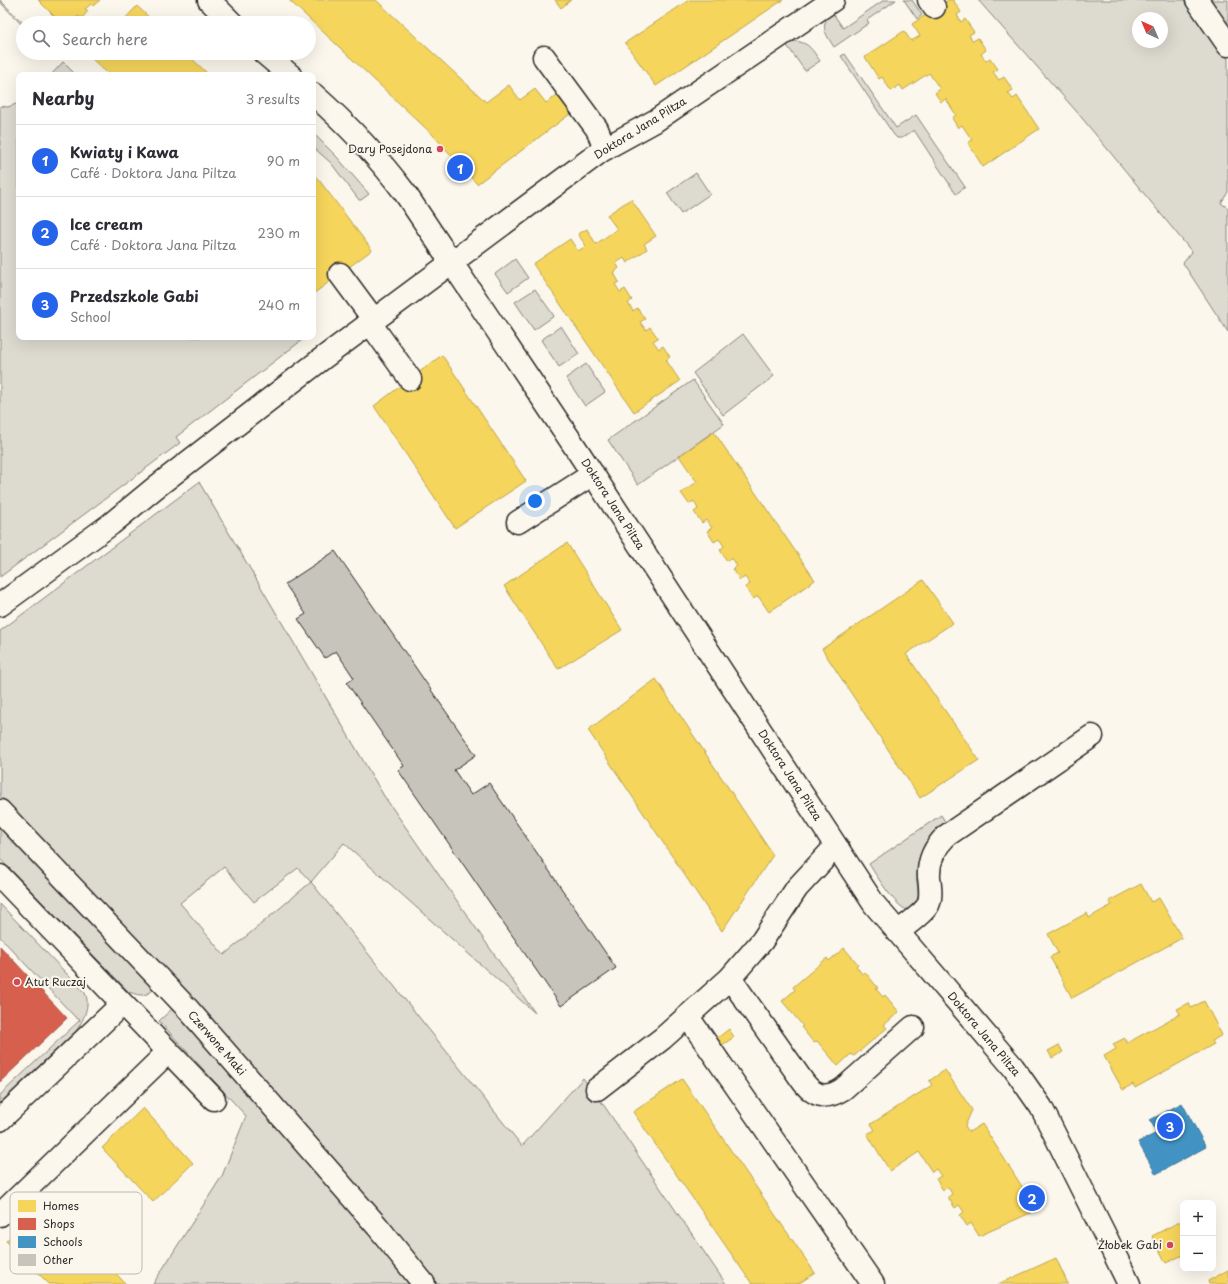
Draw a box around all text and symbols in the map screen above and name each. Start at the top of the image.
north arrow [1132,12,1168,48]
search box [16,16,316,60]
icon: search [30,27,52,49]
text: Search here [62,27,148,50]
text: Nearby [32,85,94,111]
text: 3 results [246,89,300,108]
street label: Doktora Jana Piltza [590,92,689,163]
text: Kwiaty i Kawa [70,140,179,163]
place label: Dary Posejdona [348,140,432,157]
marker: Dary Posejdona [435,144,445,154]
text: 1 [42,151,48,170]
text: 90 m [267,151,300,170]
pin: 1 [447,153,473,183]
text: Café · Doktora Jana Piltza [70,163,236,182]
text: Ice cream [70,212,143,235]
text: 2 [40,223,50,242]
text: 230 m [258,223,300,242]
text: Café · Doktora Jana Piltza [70,235,236,254]
text: Przedszkole Gabi [70,284,199,307]
text: 3 [41,295,49,314]
text: 240 m [258,295,300,314]
text: School [70,307,111,326]
street label: Doktora Jana Piltza [577,455,649,553]
your location [525,491,545,511]
street label: Doktora Jana Piltza [754,726,826,824]
place label: Atut Ruczaj [25,973,86,990]
marker: Atut Ruczaj [12,977,22,987]
street label: Doktora Jana Piltza [944,988,1025,1080]
street label: Czerwone Maki [184,1006,250,1079]
pin: 3 [1157,1111,1183,1141]
pin: 2 [1019,1183,1045,1213]
legend [10,1192,142,1274]
text: Homes [43,1197,79,1214]
map controls [1180,1200,1216,1272]
button: + [1180,1200,1216,1236]
text: Shops [43,1215,74,1232]
text: Schools [43,1233,83,1250]
place label: Żłobek Gabi [1098,1236,1162,1253]
button: − [1180,1236,1216,1272]
marker: Żłobek Gabi [1165,1240,1175,1250]
text: Other [43,1251,74,1268]

